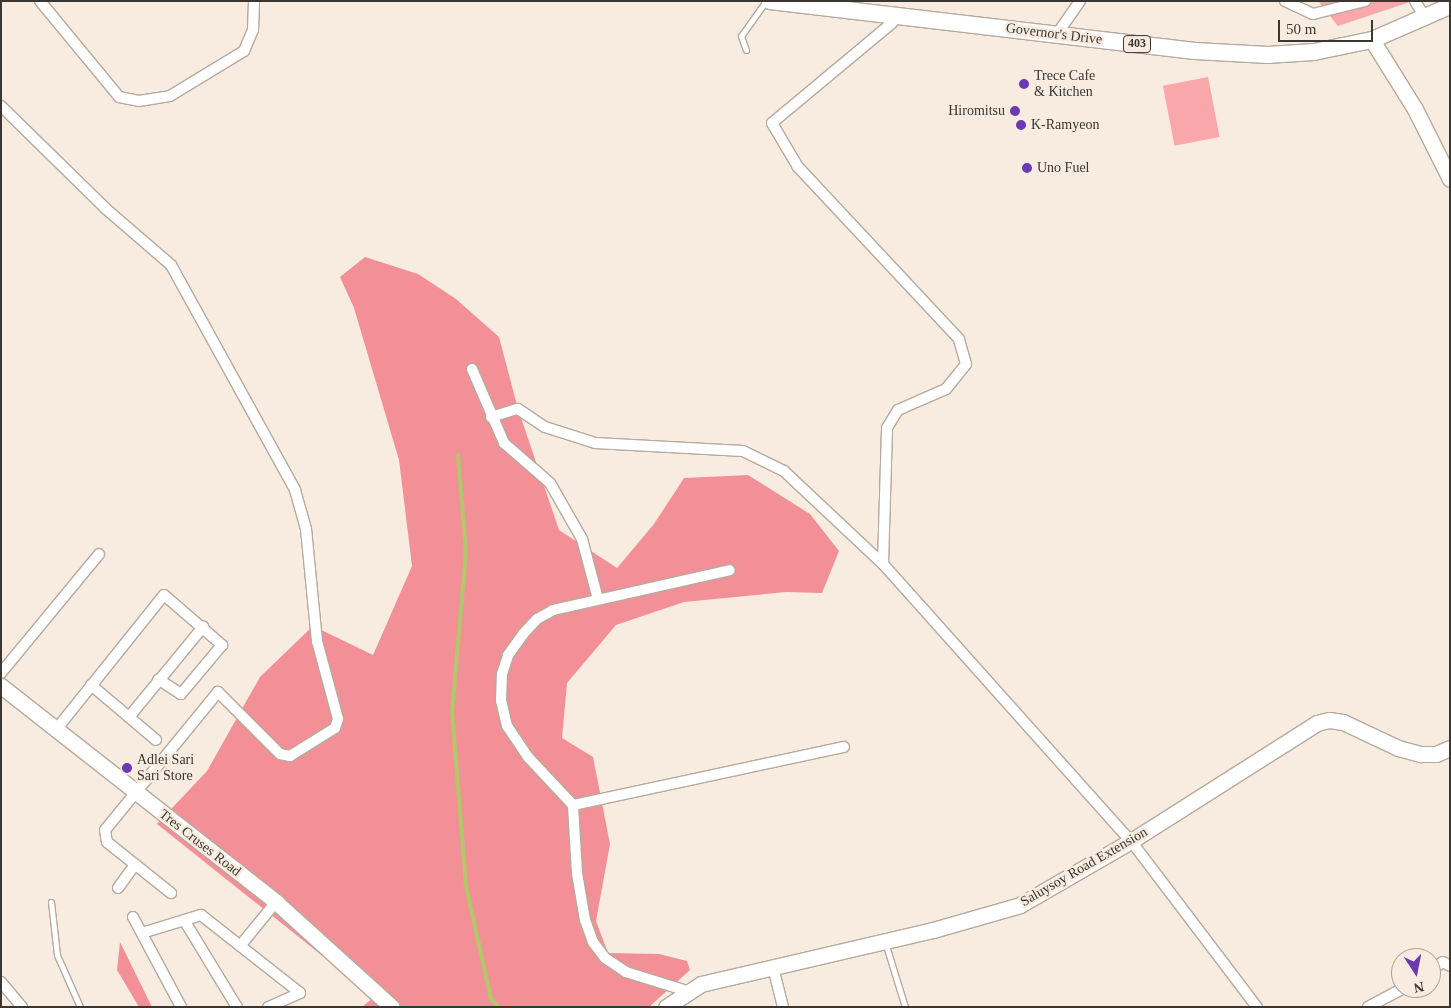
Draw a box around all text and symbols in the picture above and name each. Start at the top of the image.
scale bar [1281,10,1376,42]
street label: Governor's Drive [1005,20,1103,48]
text: 50 m [1286,21,1316,37]
road number: 403 [1122,34,1152,54]
place label: Trece Cafe & Kitchen [1034,68,1095,100]
marker: Trece Cafe & Kitchen [1018,78,1030,90]
place label: Hiromitsu [948,103,1005,119]
marker: Hiromitsu [1009,105,1021,117]
place label: K-Ramyeon [1031,117,1099,133]
marker: K-Ramyeon [1015,119,1027,131]
place label: Uno Fuel [1037,160,1090,176]
marker: Uno Fuel [1021,162,1033,174]
place label: Adlei Sari Sari Store [137,752,194,784]
marker: Adlei Sari Sari Store [121,762,133,774]
street label: Tres Cruses Road [156,806,244,880]
street label: Saluysoy Road Extension [1017,824,1151,910]
north arrow [1391,948,1441,998]
text: N [1412,979,1425,996]

